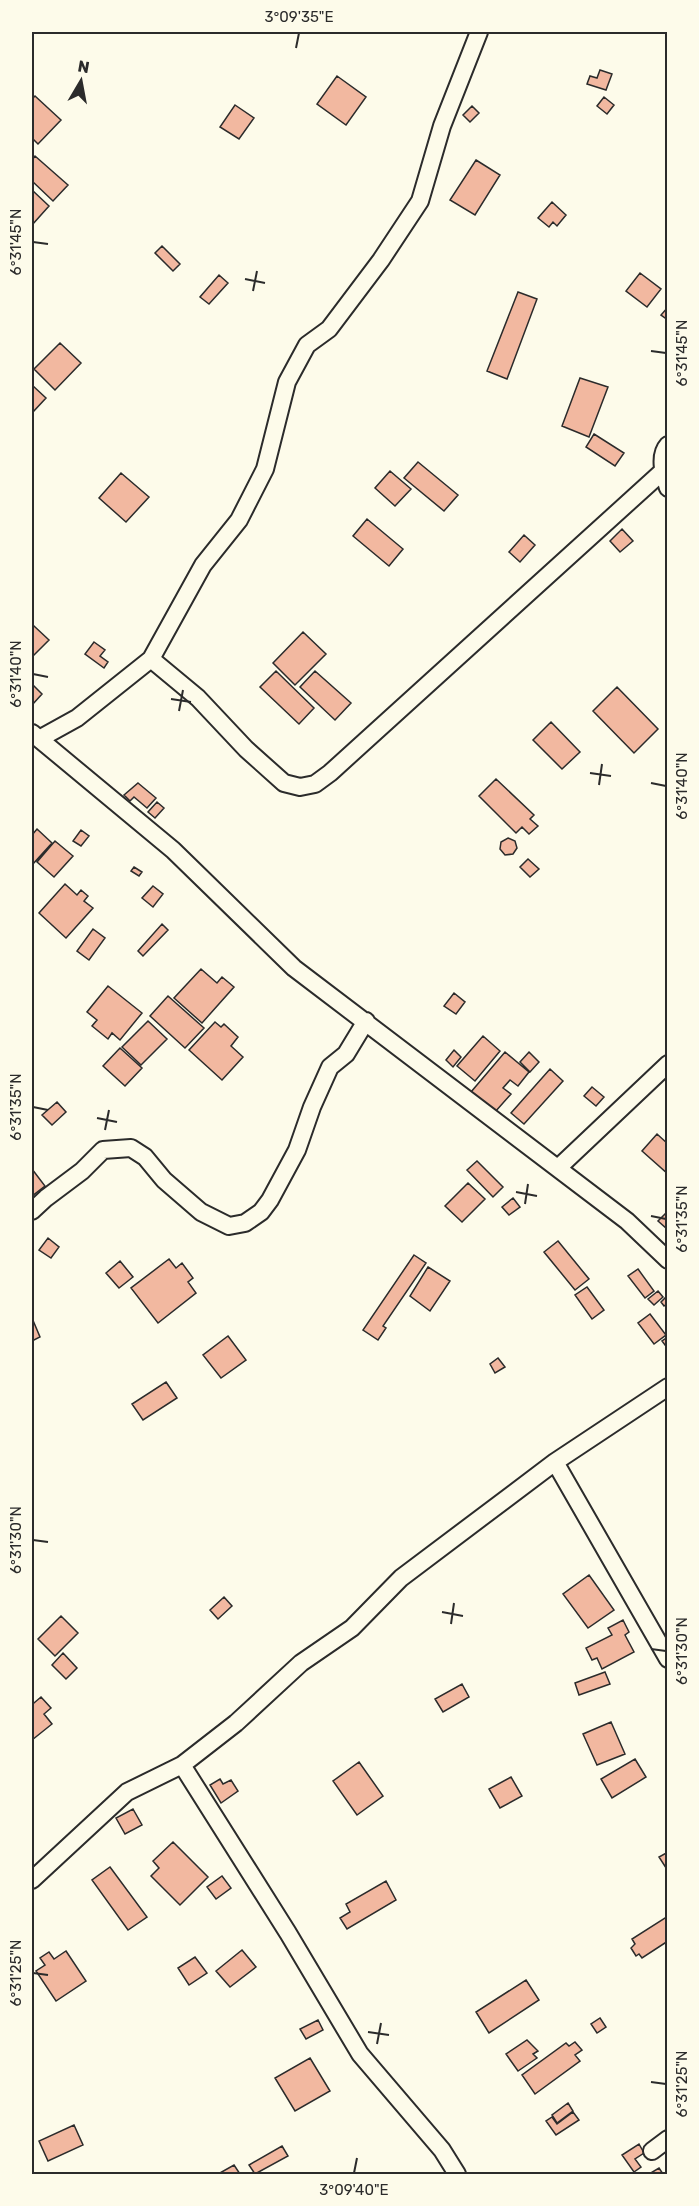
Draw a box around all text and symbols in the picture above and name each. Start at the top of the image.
text: 3°09'35"E [264,8,334,26]
north arrow [51,51,111,111]
text: N [76,56,91,77]
text: 6°31'45"N [7,209,25,275]
text: 6°31'45"N [673,320,691,386]
text: 6°31'40"N [7,640,25,708]
text: 6°31'40"N [673,752,691,820]
text: 6°31'35"N [7,1073,25,1141]
text: 6°31'35"N [673,1185,691,1253]
text: 6°31'30"N [7,1506,25,1574]
text: 6°31'30"N [673,1617,691,1685]
text: 6°31'25"N [7,1939,25,2007]
text: 6°31'25"N [673,2050,691,2118]
text: 3°09'40"E [319,2181,389,2199]

